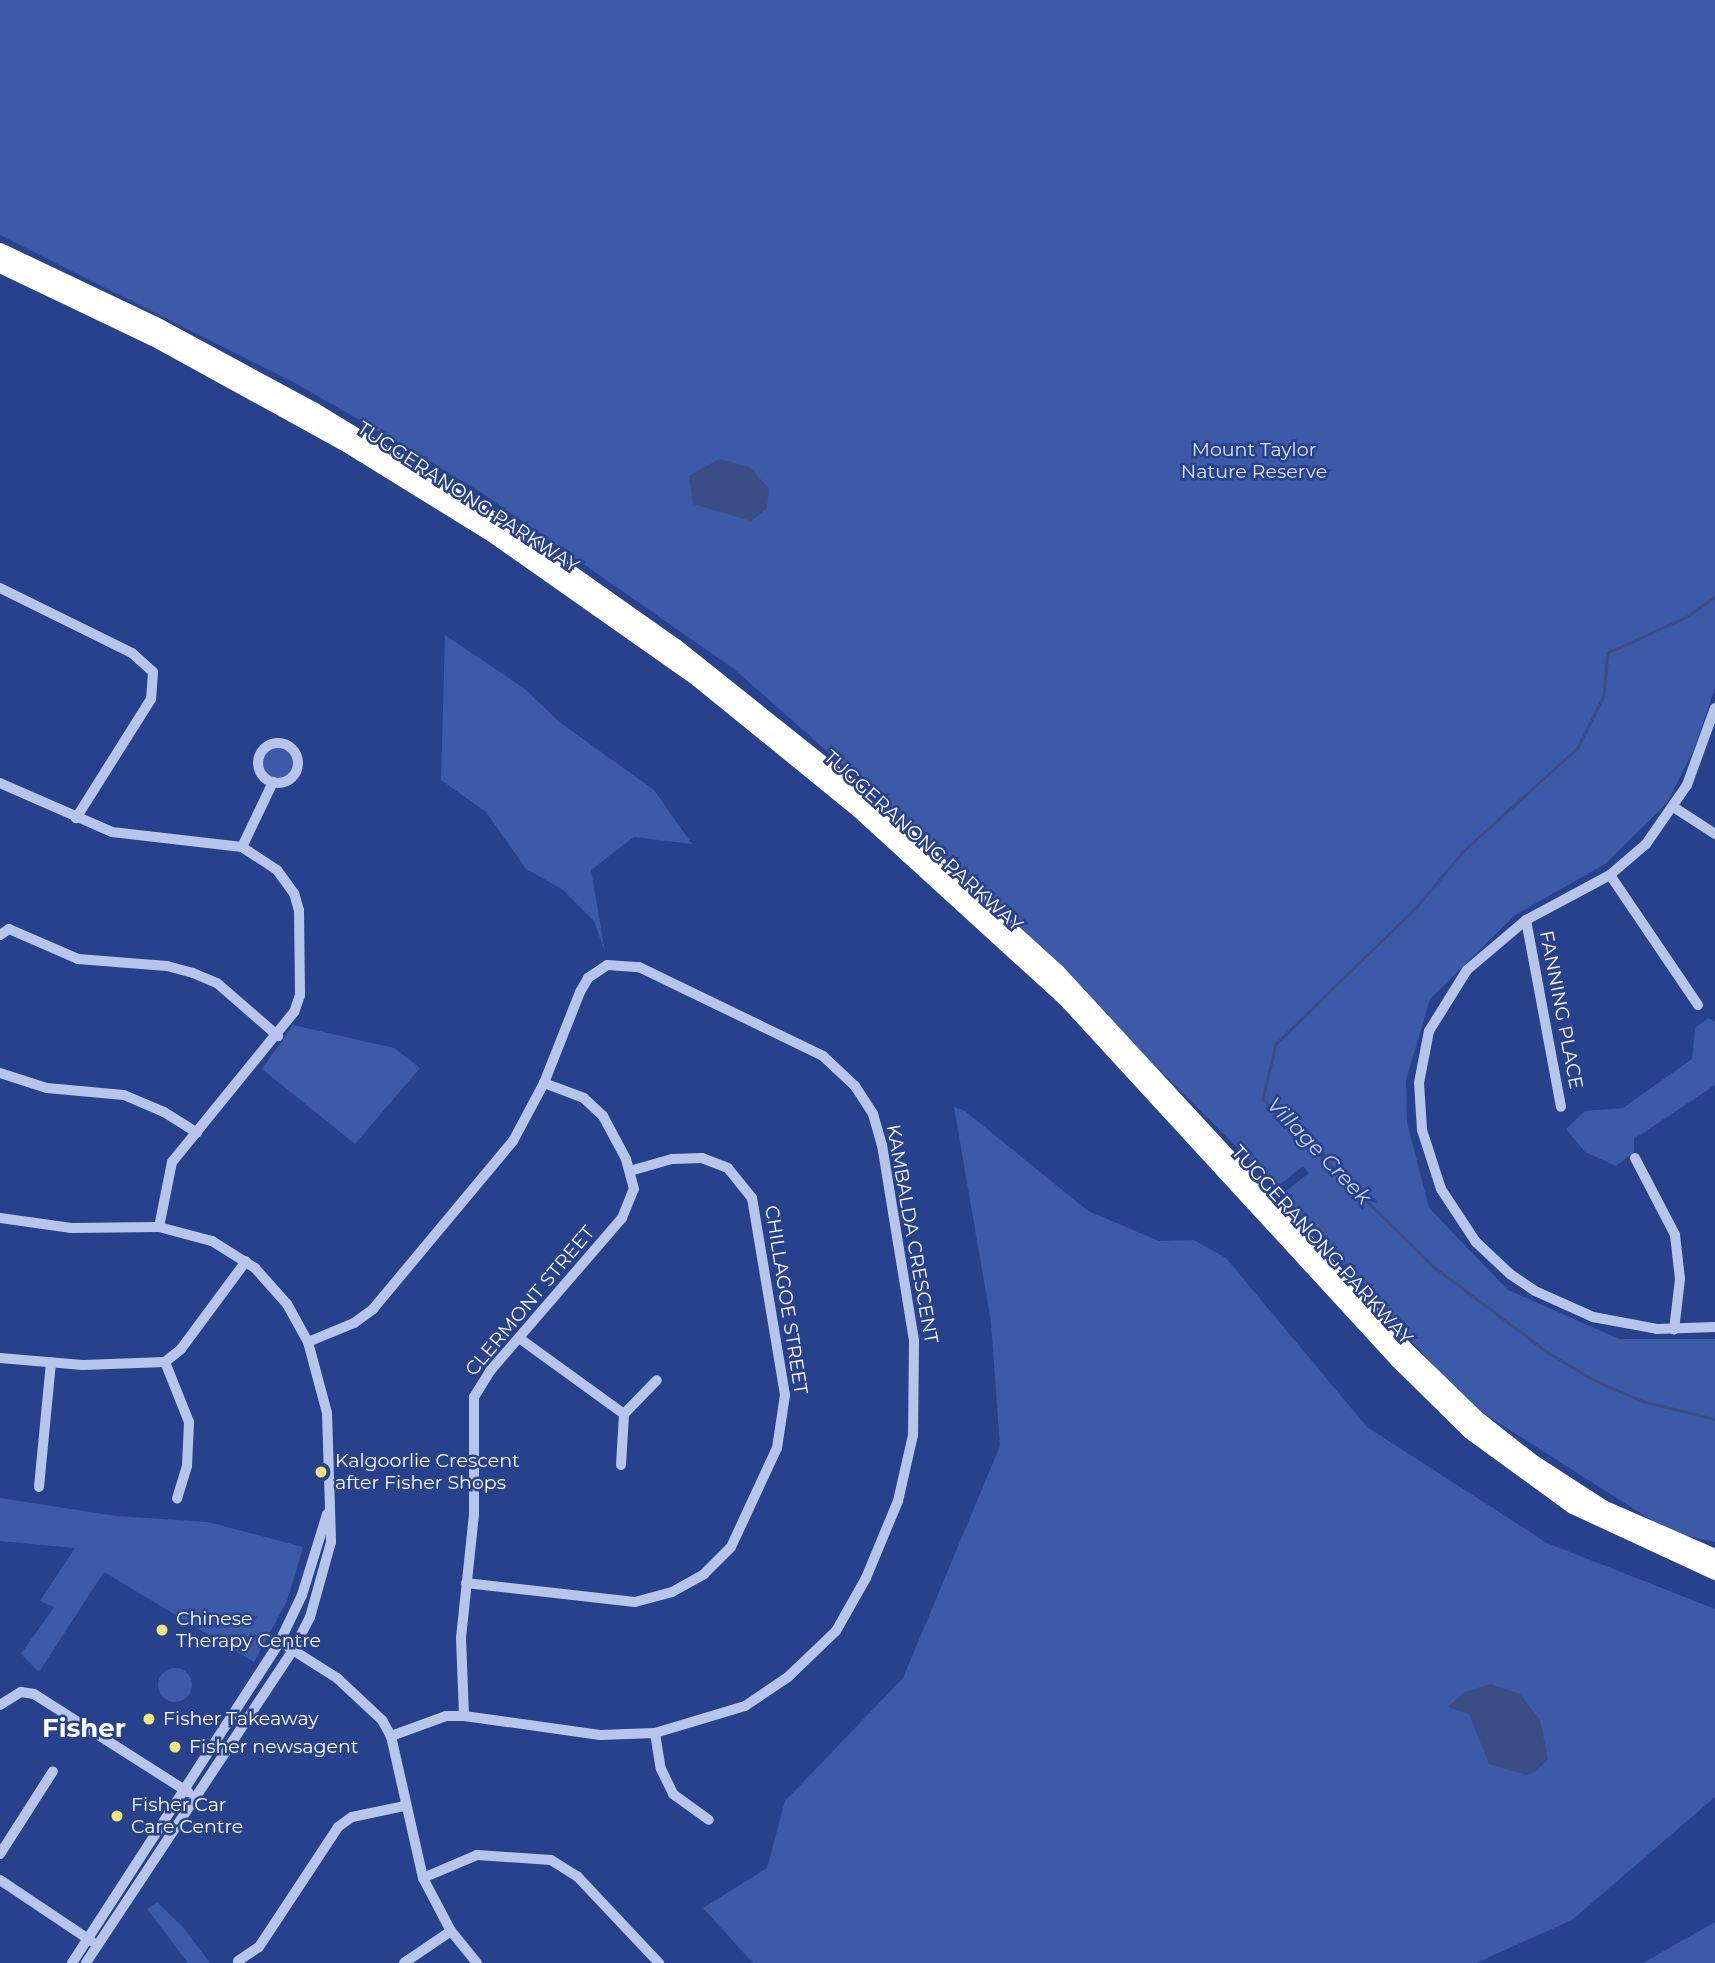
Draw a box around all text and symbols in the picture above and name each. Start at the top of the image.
street label: TUGGERANONG PARKWAY [353,417,583,577]
park label: Mount Taylor Nature Reserve [1181,439,1327,483]
street label: TUGGERANONG PARKWAY [819,746,1027,936]
street label: FANNING PLACE [1534,929,1588,1091]
water label: Village Creek [1262,1092,1376,1210]
street label: KAMBALDA CRESCENT [881,1123,943,1345]
street label: TUGGERANONG PARKWAY [1227,1141,1417,1349]
street label: CHILLAGOE STREET [760,1204,812,1396]
street label: CLERMONT STREET [461,1221,599,1381]
place label: Kalgoorlie Crescent after Fisher Shops [335,1450,520,1494]
marker: Kalgoorlie Crescent after Fisher Shops [313,1464,329,1480]
place label: Chinese Therapy Centre [176,1608,321,1652]
marker: Chinese Therapy Centre [154,1622,170,1638]
place label: Fisher Takeaway [163,1708,319,1730]
marker: Fisher Takeaway [141,1711,157,1727]
district label: Fisher [42,1713,126,1745]
place label: Fisher newsagent [189,1736,359,1758]
marker: Fisher newsagent [167,1739,183,1755]
place label: Fisher Car Care Centre [131,1794,243,1838]
marker: Fisher Car Care Centre [109,1808,125,1824]

